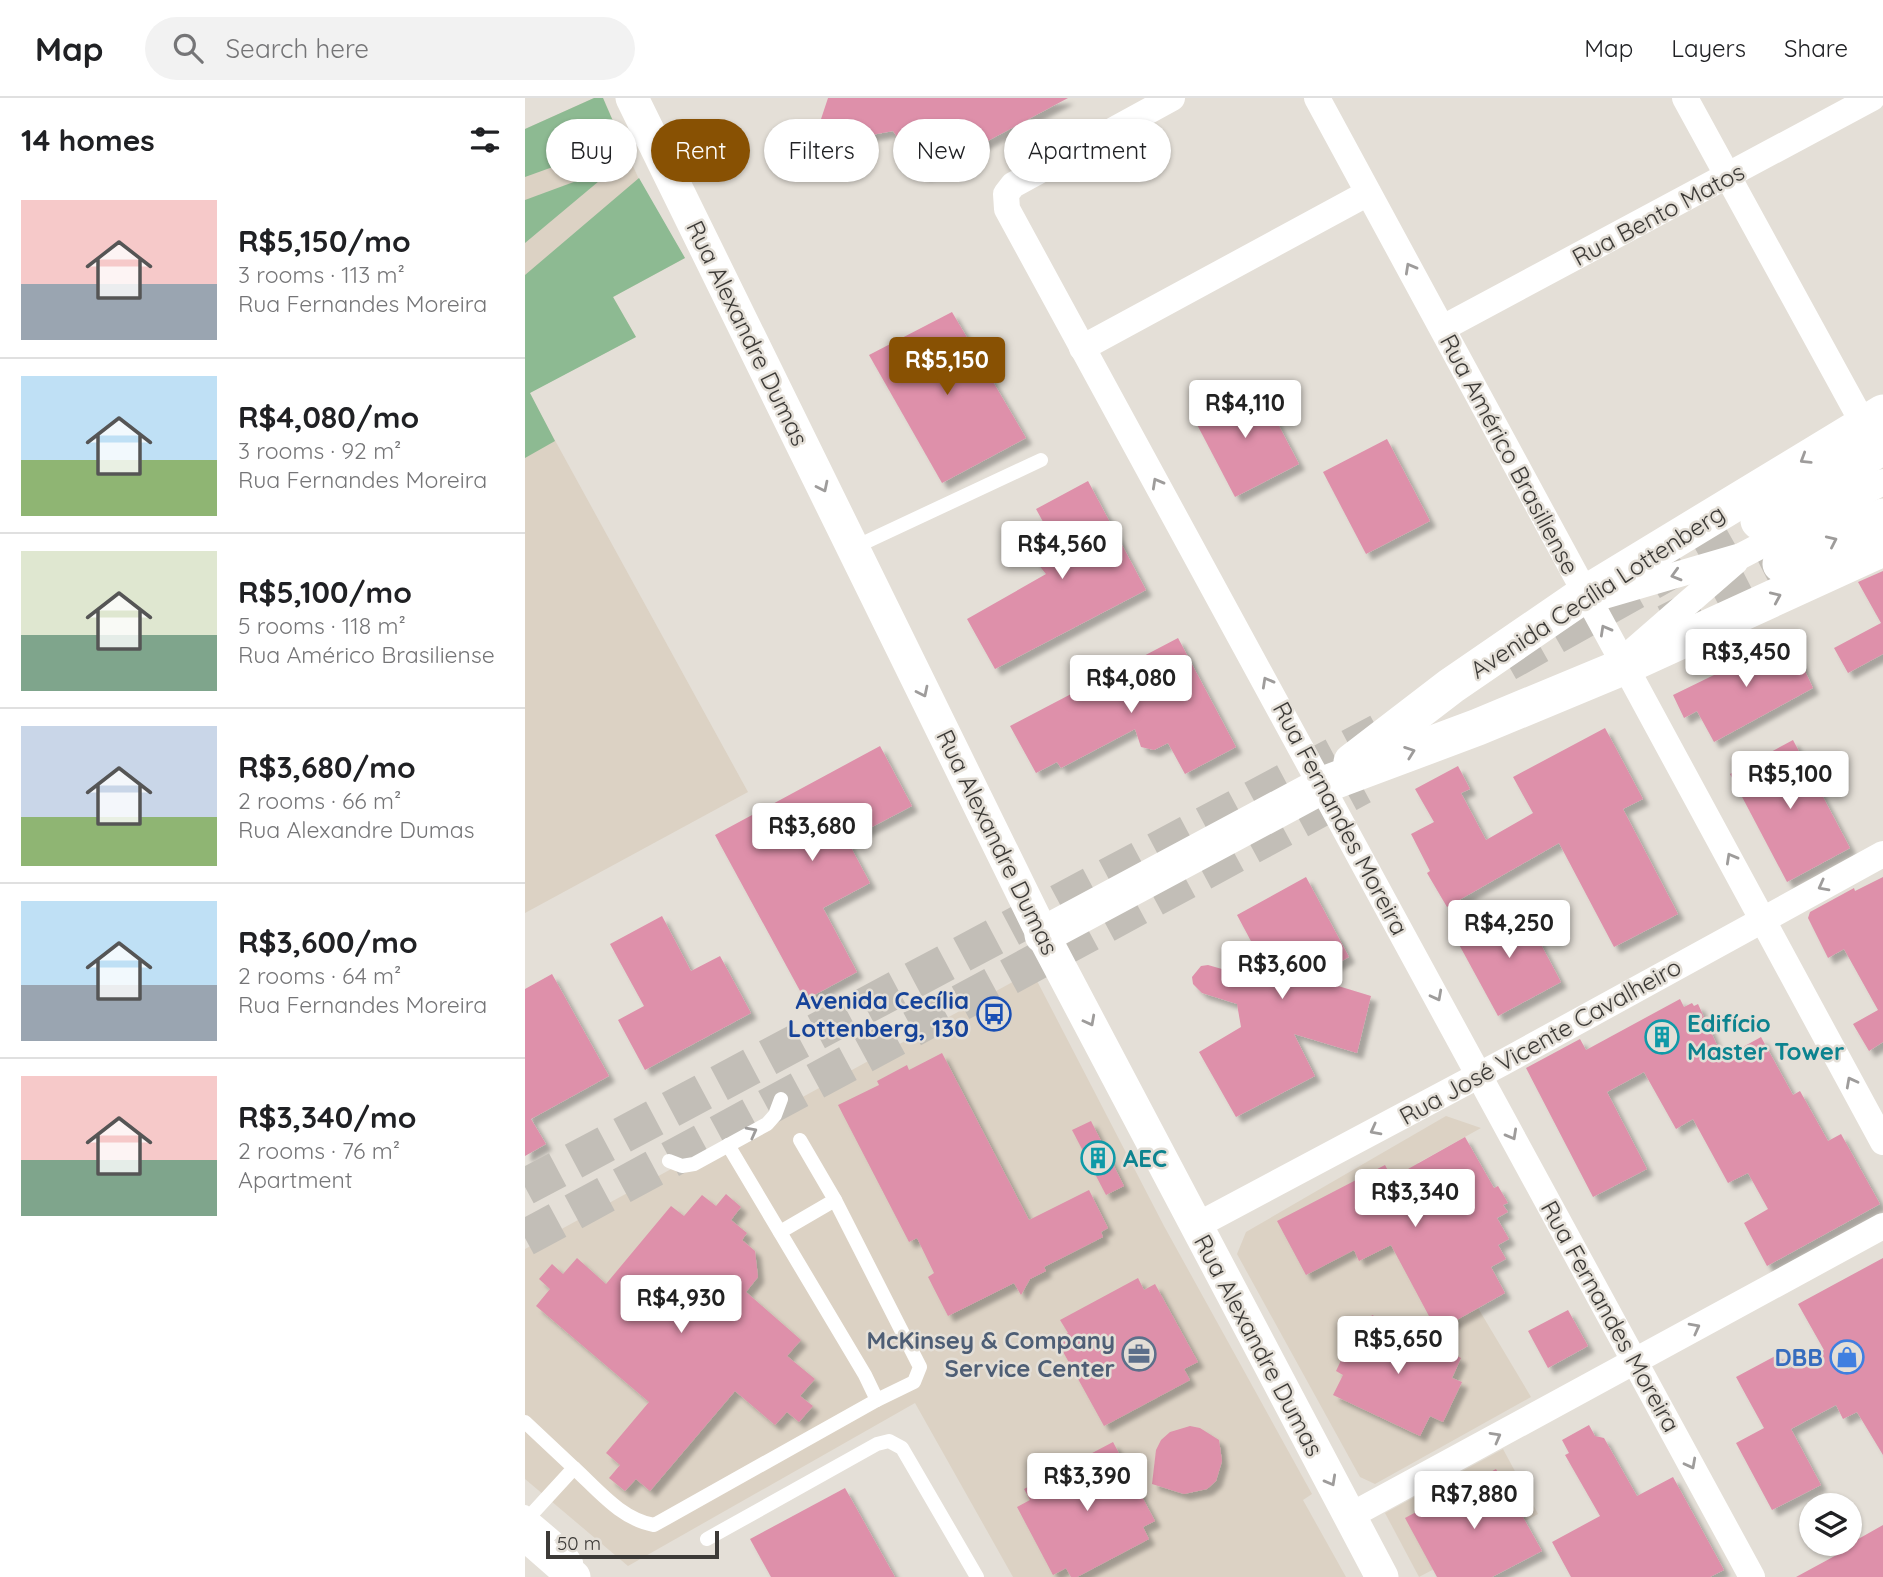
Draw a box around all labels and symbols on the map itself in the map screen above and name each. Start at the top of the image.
street label: Rua Bento Matos [1567,156,1749,272]
street label: Rua Alexandre Dumas [680,216,816,450]
one-way arrow [1405,263,1418,276]
street label: Rua Américo Brasiliense [1434,329,1586,579]
pin: R$5,150 [882,338,1012,397]
pin: R$4,110 [1180,380,1310,440]
one-way arrow [1799,451,1812,464]
one-way arrow [1151,478,1165,490]
one-way arrow [815,480,829,492]
street label: Avenida Cecília Lottenberg [1464,498,1730,684]
pin: R$4,560 [997,522,1127,581]
one-way arrow [1825,535,1837,549]
one-way arrow [1670,567,1682,581]
one-way arrow [1769,591,1782,605]
one-way arrow [1600,625,1613,638]
pin: R$3,450 [1681,630,1811,689]
pin: R$4,080 [1066,656,1196,715]
one-way arrow [1261,677,1275,689]
one-way arrow [915,685,929,697]
street label: Rua Fernandes Moreira [1267,696,1415,940]
street label: Rua Alexandre Dumas [930,725,1066,959]
one-way arrow [1404,747,1416,761]
pin: R$5,100 [1725,752,1855,811]
pin: R$3,680 [747,804,877,863]
one-way arrow [1726,853,1739,866]
one-way arrow [1818,878,1830,892]
pin: R$4,250 [1444,900,1574,960]
pin: R$3,600 [1217,942,1347,1001]
street label: Rua José Vicente Cavalheiro [1394,951,1686,1131]
place label: Avenida Cecília Lottenberg, 130 [788,985,969,1043]
one-way arrow [1428,989,1442,1001]
bus stop icon: Avenida Cecília Lottenberg, 130 [975,995,1013,1033]
place label: Edifício Master Tower [1687,1008,1844,1066]
one-way arrow [1081,1014,1095,1026]
building icon: Edifício Master Tower [1643,1018,1681,1056]
one-way arrow [1846,1077,1859,1089]
one-way arrow [1370,1122,1383,1135]
one-way arrow [745,1127,758,1140]
one-way arrow [1504,1127,1517,1140]
building icon: AEC [1079,1139,1117,1177]
place label: AEC [1123,1143,1167,1173]
pin: R$3,340 [1350,1170,1480,1229]
street label: Rua Fernandes Moreira [1535,1195,1687,1437]
street label: Rua Alexandre Dumas [1188,1229,1330,1461]
pin: R$4,930 [616,1276,746,1335]
pin: R$5,650 [1333,1316,1463,1376]
one-way arrow [1688,1323,1701,1336]
place label: McKinsey & Company Service Center [866,1325,1115,1383]
office icon: McKinsey & Company Service Center [1120,1335,1158,1373]
shop icon: DBB [1828,1338,1866,1376]
place label: DBB [1774,1342,1823,1372]
one-way arrow [1489,1432,1501,1445]
pin: R$3,390 [1022,1454,1152,1513]
one-way arrow [1683,1456,1696,1469]
pin: R$7,880 [1409,1472,1539,1531]
one-way arrow [1323,1473,1336,1486]
scale bar [546,1528,719,1560]

